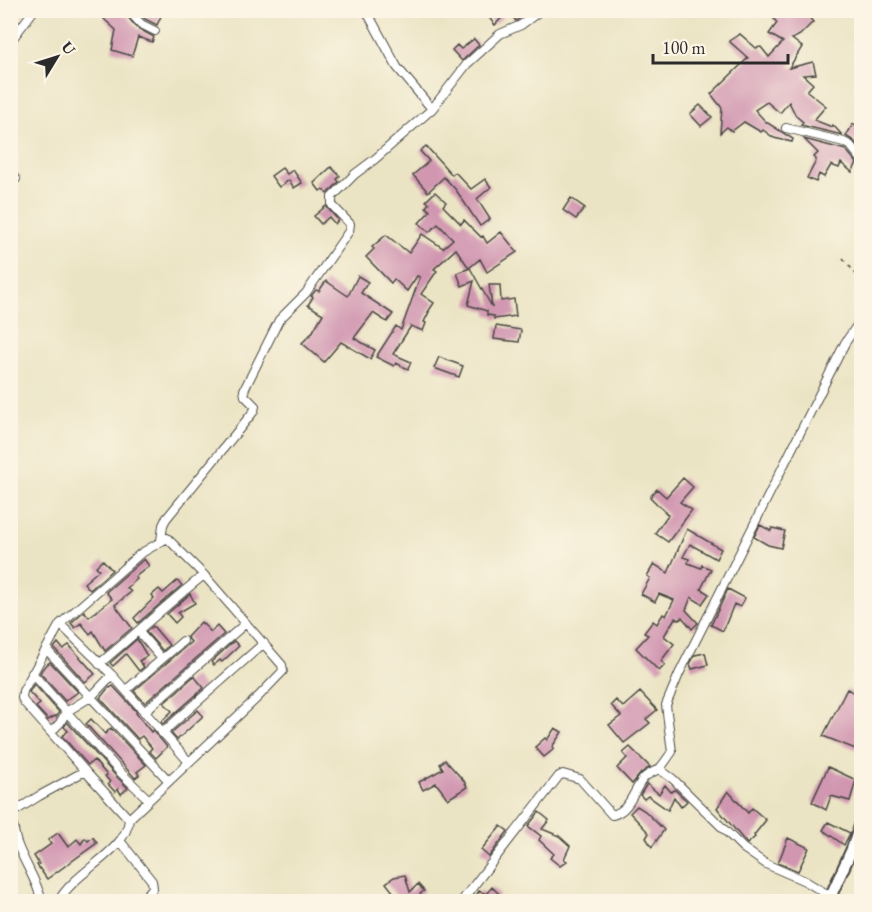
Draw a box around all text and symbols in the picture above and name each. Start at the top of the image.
north arrow [27,27,87,87]
scale bar [653,27,788,65]
text: 100 m [662,36,706,59]
text: U [56,37,80,59]

